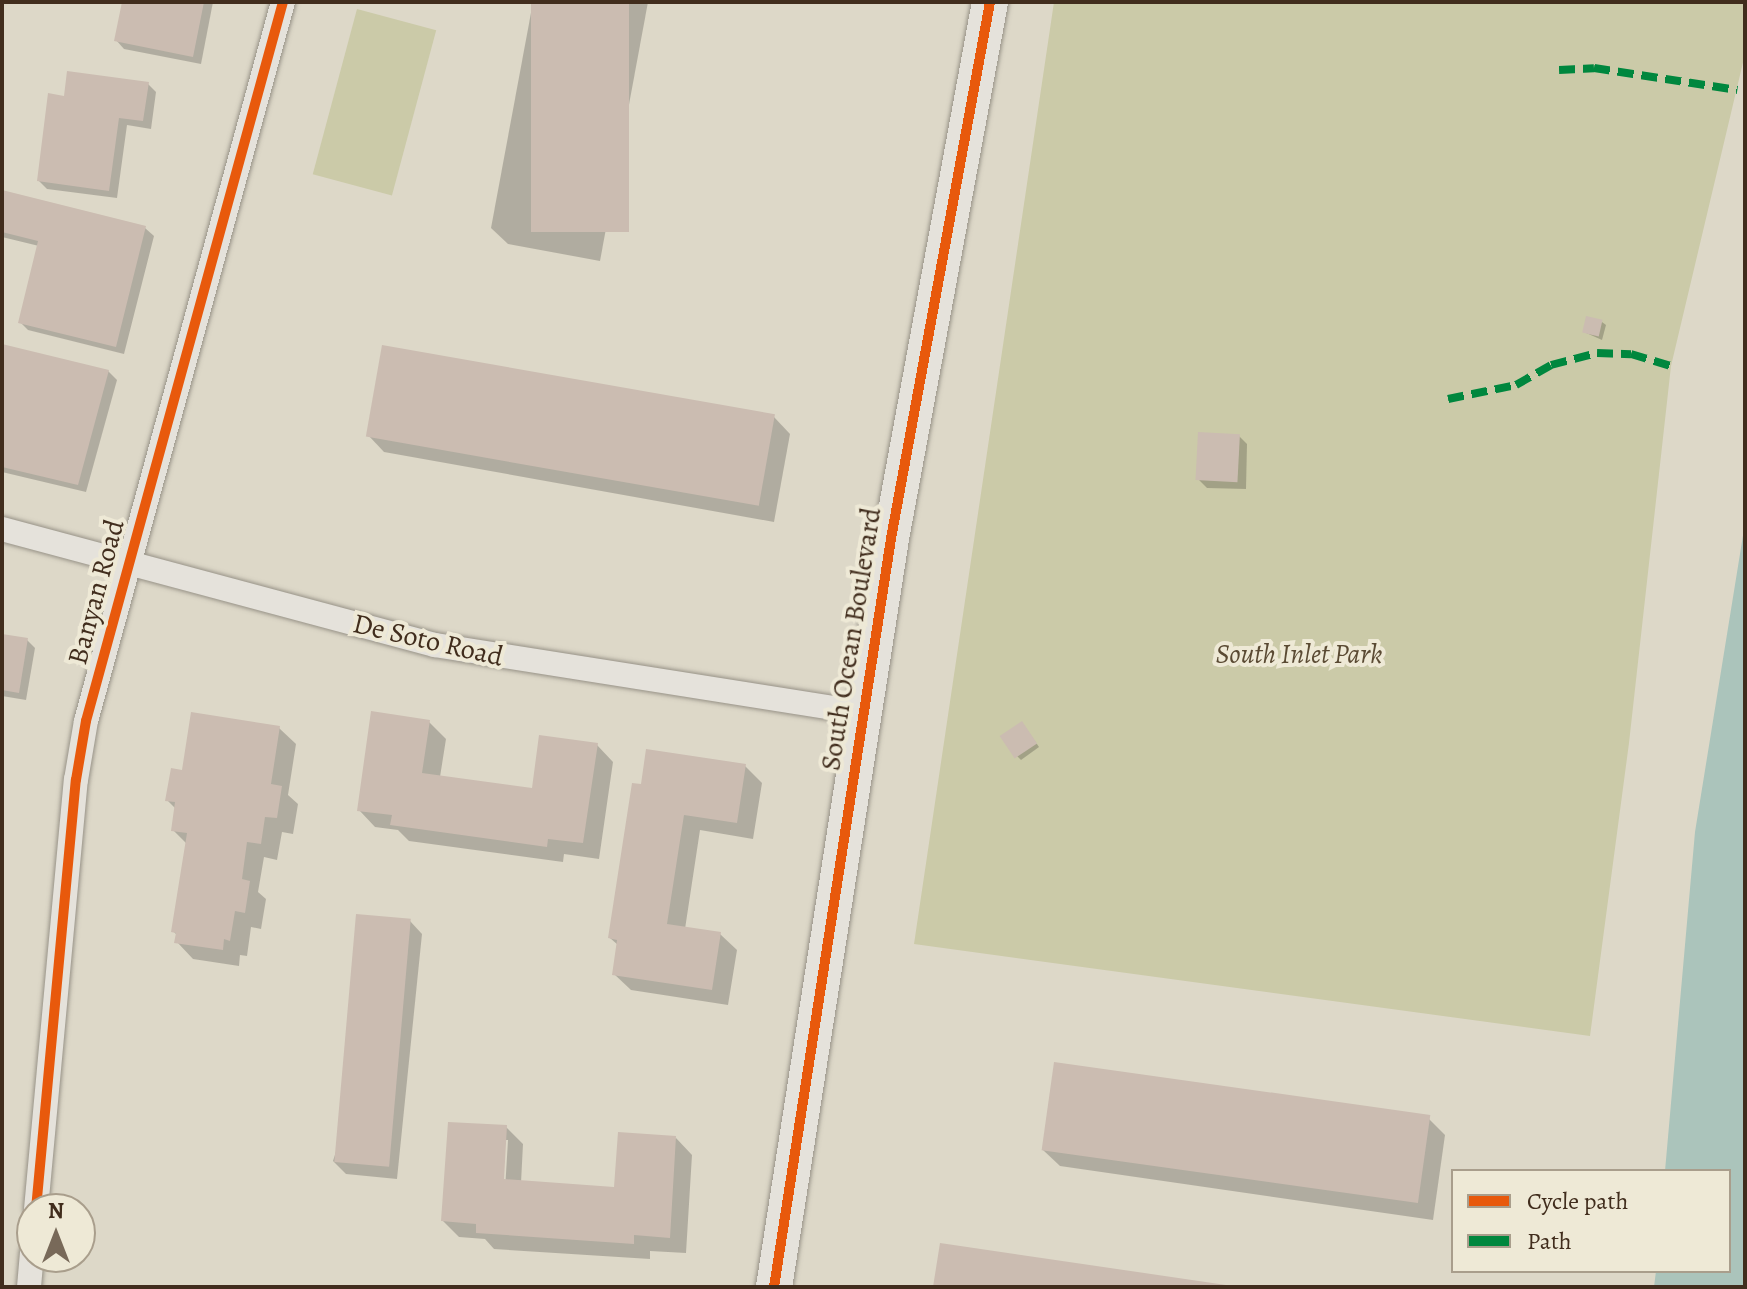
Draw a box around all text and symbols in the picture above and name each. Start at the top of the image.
street label: South Ocean Boulevard [814,505,888,773]
street label: Banyan Road [61,516,131,668]
street label: De Soto Road [350,606,506,674]
park label: South Inlet Park [1216,637,1382,671]
legend [1451,1169,1731,1273]
text: Cycle path [1527,1185,1628,1217]
north arrow [16,1193,96,1273]
text: N [48,1196,64,1226]
text: Path [1527,1225,1572,1257]

